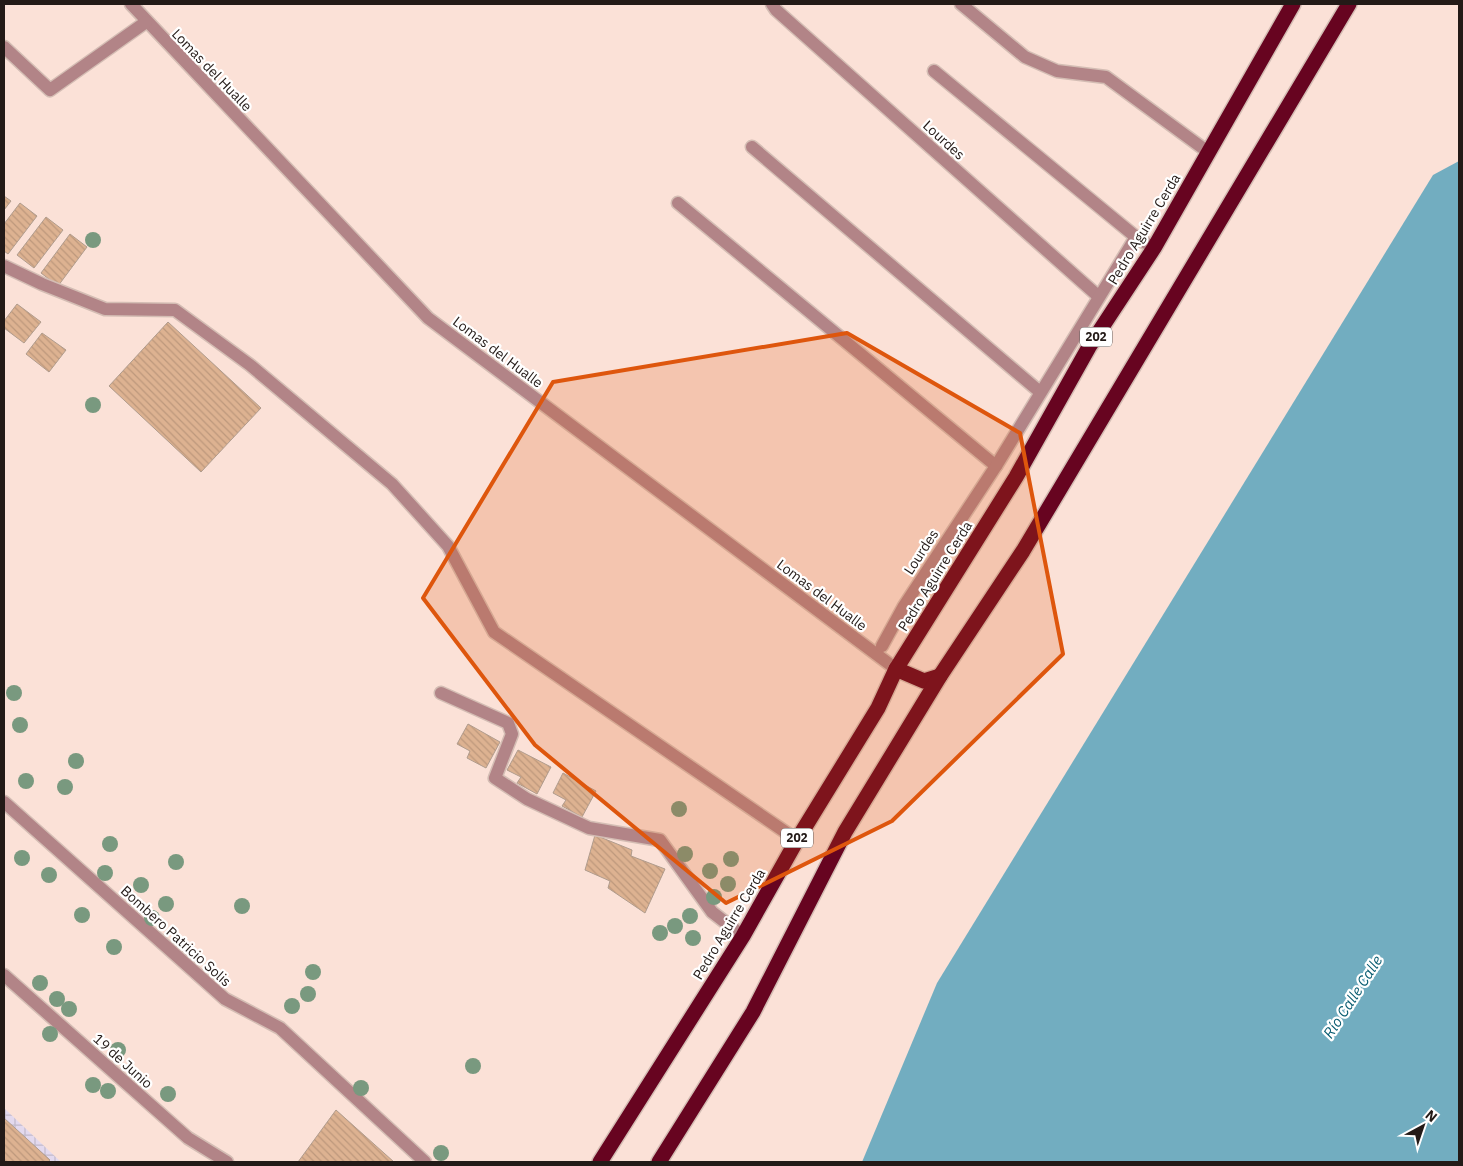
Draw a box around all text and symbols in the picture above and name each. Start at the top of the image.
street label: Lomas del Hualle [168,25,256,115]
street label: Lourdes [919,116,969,164]
street label: Pedro Aguirre Cerda [1104,170,1184,288]
street label: Lomas del Hualle [449,312,547,392]
road number: 202 [1080,328,1112,347]
street label: Pedro Aguirre Cerda [894,517,976,634]
street label: Lourdes [900,526,942,578]
street label: Lomas del Hualle [773,555,871,635]
road number: 202 [781,828,813,848]
street label: Pedro Aguirre Cerda [689,865,769,983]
street label: Bombero Patricio Solis [117,882,235,990]
water label: Río Calle Calle [1319,951,1387,1042]
street label: 19 de Junio [90,1030,156,1092]
north arrow [1398,1101,1448,1151]
text: N [1422,1106,1441,1126]

